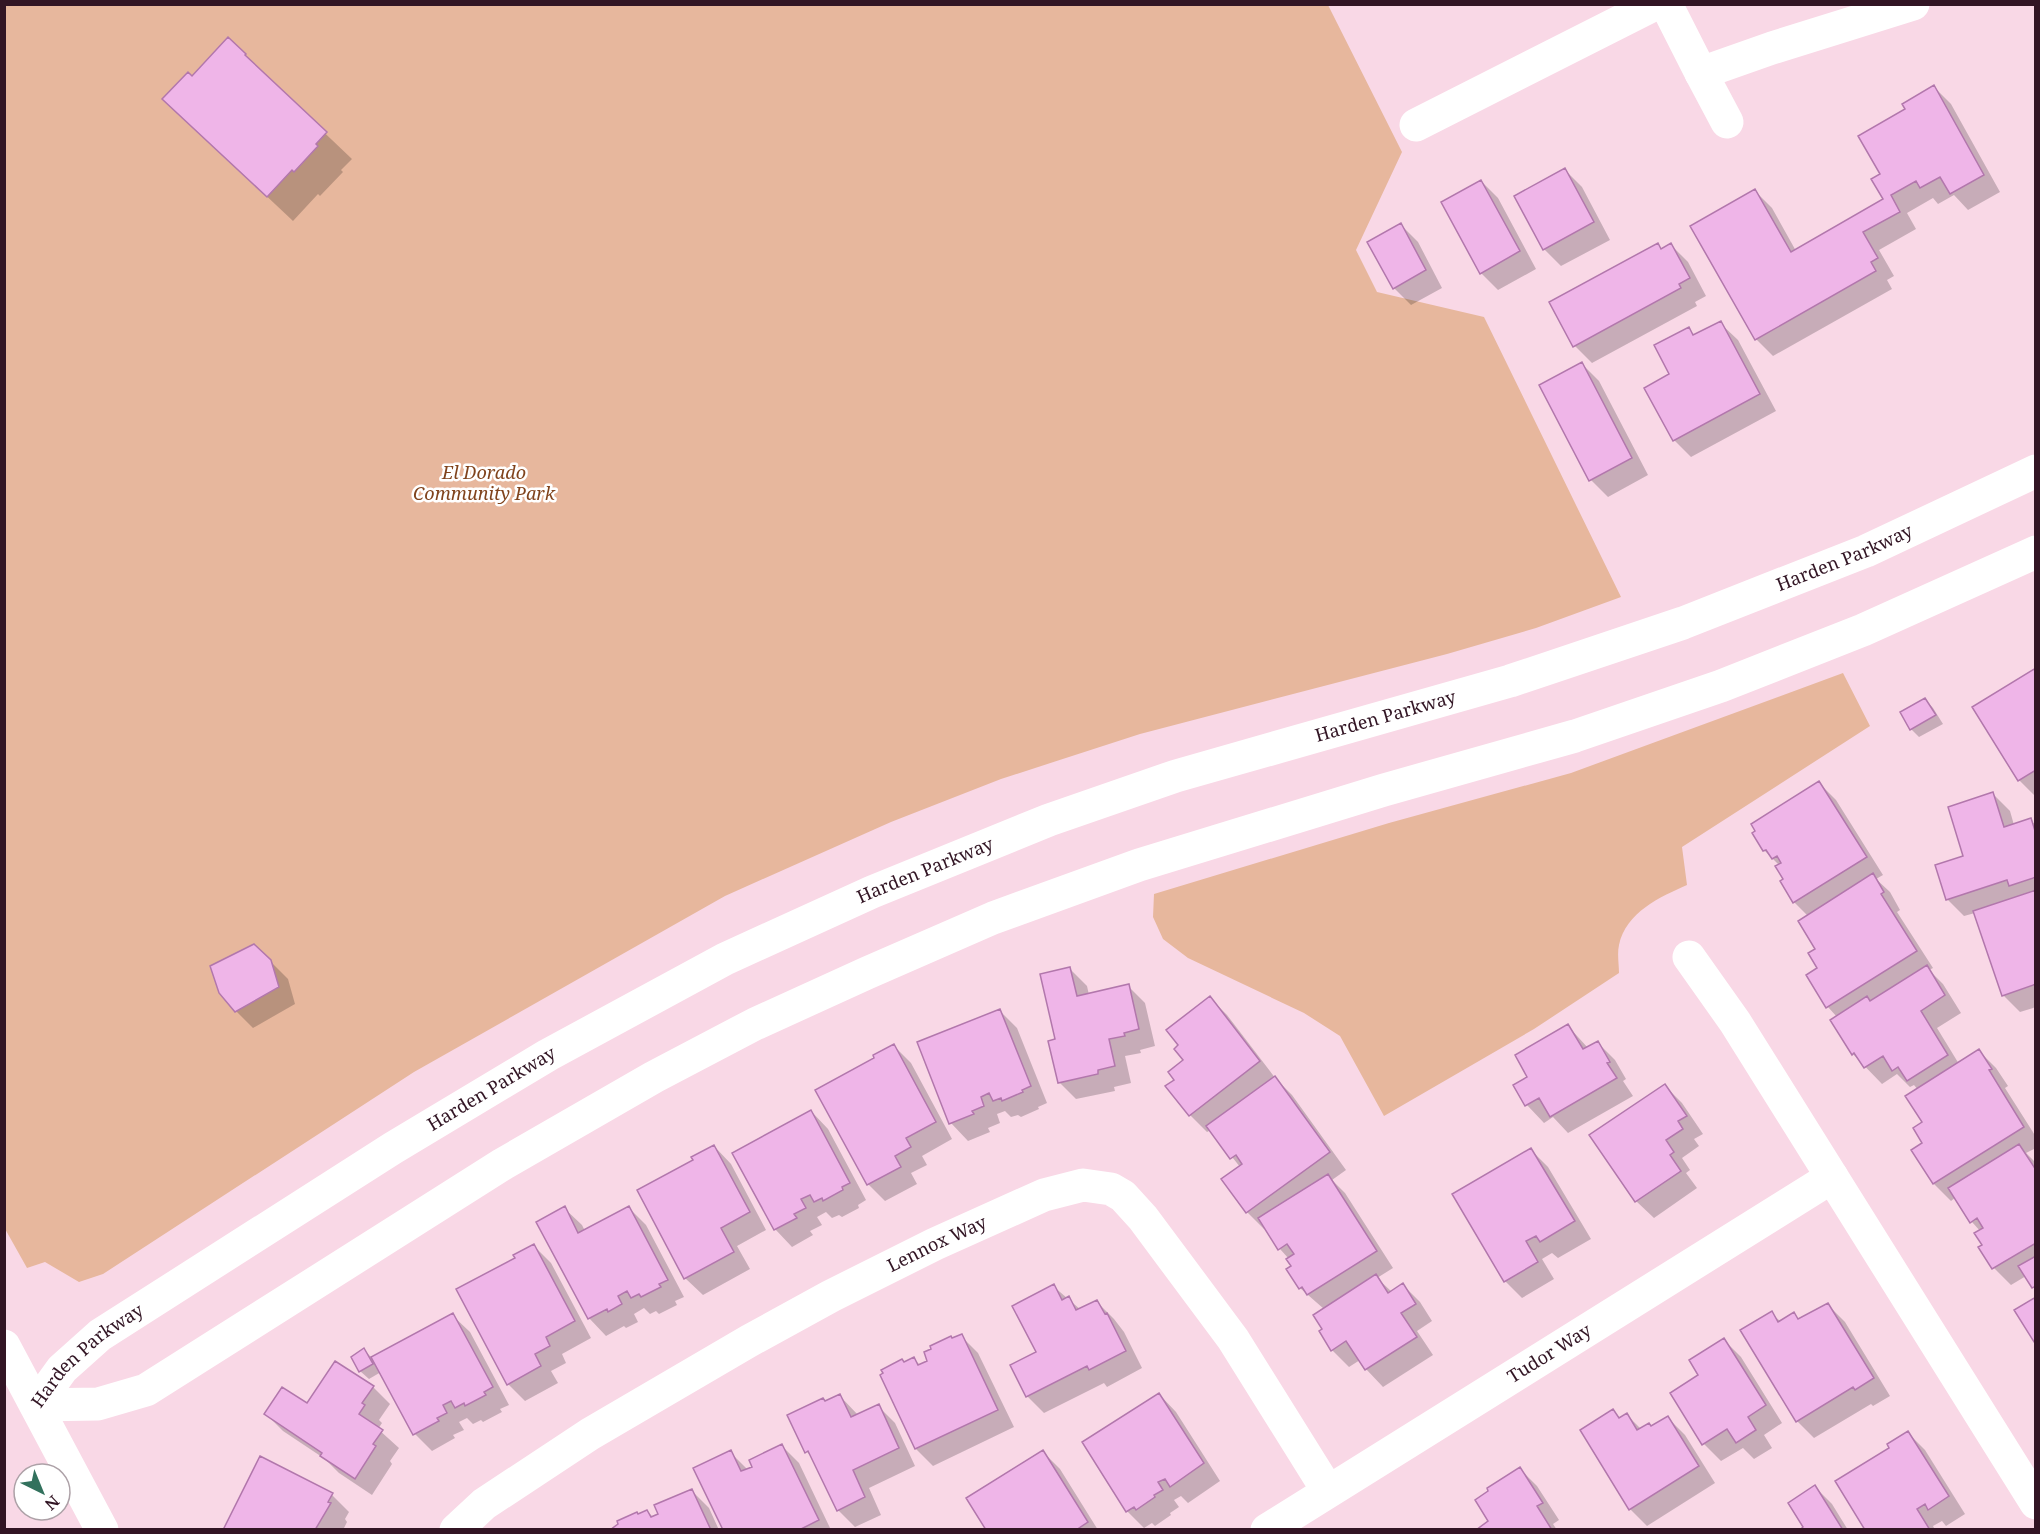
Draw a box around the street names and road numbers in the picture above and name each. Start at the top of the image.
street label: Harden Parkway [1773,518,1917,596]
street label: Harden Parkway [1312,684,1459,747]
street label: Harden Parkway [853,831,997,908]
street label: Harden Parkway [423,1040,560,1136]
street label: Lennox Way [883,1209,991,1277]
street label: Harden Parkway [25,1297,148,1412]
street label: Tudor Way [1502,1317,1596,1388]

